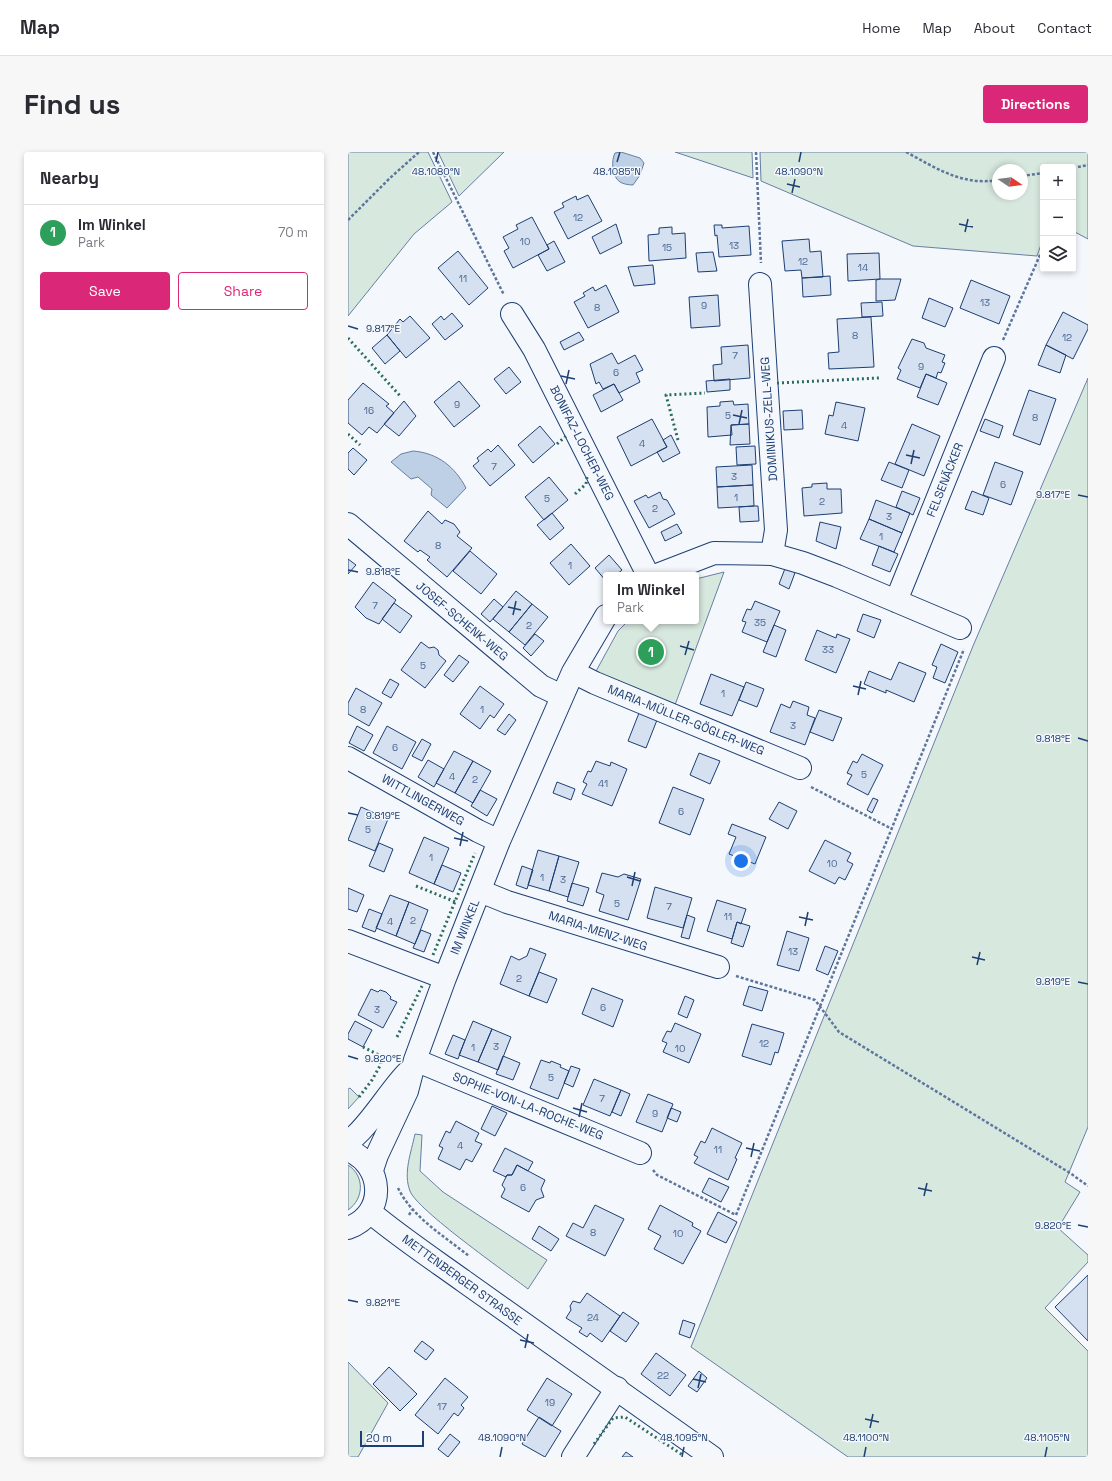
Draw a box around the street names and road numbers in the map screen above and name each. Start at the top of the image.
street label: DOMINIKUS-ZELL-WEG [757,356,781,482]
street label: BONIFAZ-LOCHER-WEG [546,383,618,503]
street label: FELSENÄCKER [923,441,967,519]
street label: JOSEF-SCHENK-WEG [413,578,512,664]
street label: MARIA-MÜLLER-GÖGLER-WEG [605,681,767,759]
street label: WITTLINGERWEG [379,771,467,829]
street label: IM WINKEL [447,897,484,957]
street label: MARIA-MENZ-WEG [546,907,650,955]
street label: SOPHIE-VON-LA-ROCHE-WEG [450,1068,606,1144]
street label: METTENBERGER STRASSE [399,1231,525,1329]

